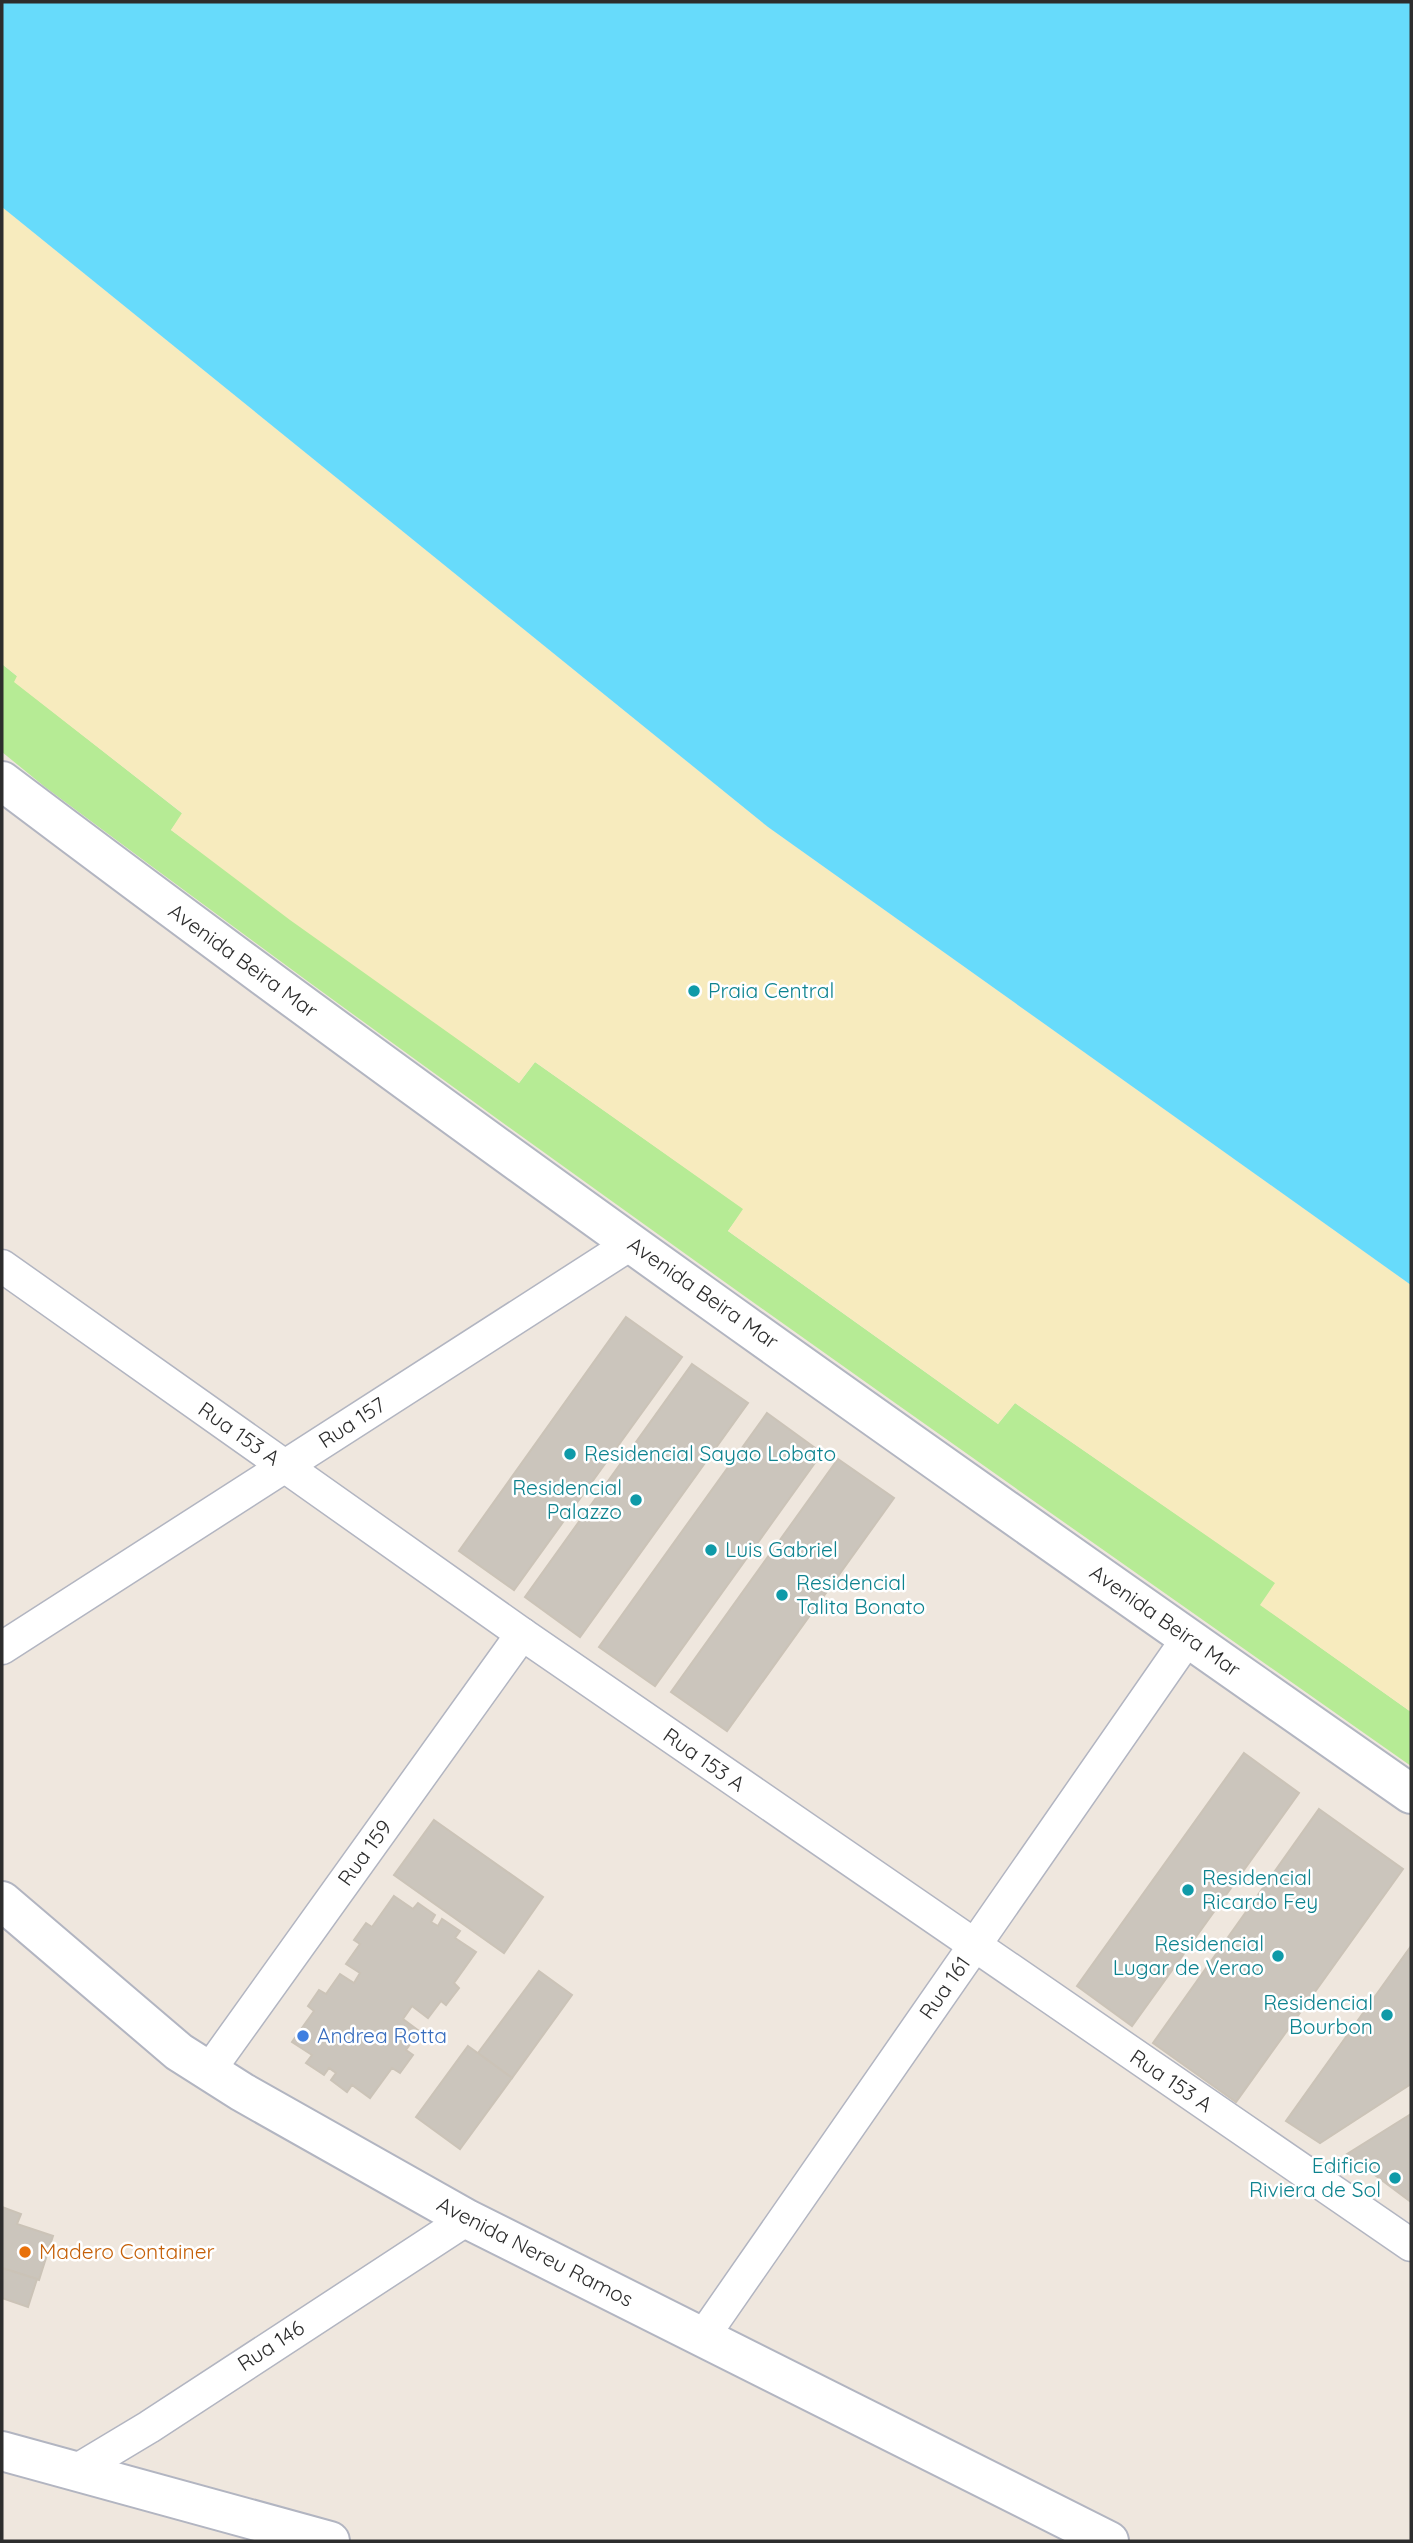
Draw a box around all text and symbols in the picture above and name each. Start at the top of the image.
street label: Avenida Beira Mar [164,897,323,1023]
place label: Praia Central [708,977,834,1003]
marker: Praia Central [686,983,702,999]
street label: Avenida Beira Mar [623,1230,784,1354]
street label: Rua 157 [313,1391,390,1453]
street label: Rua 153 A [194,1396,285,1471]
place label: Residencial Sayao Lobato [584,1440,836,1466]
marker: Residencial Sayao Lobato [562,1446,578,1462]
place label: Residencial Palazzo [512,1474,622,1524]
marker: Residencial Palazzo [628,1492,644,1508]
place label: Luis Gabriel [725,1536,838,1562]
marker: Luis Gabriel [703,1542,719,1558]
street label: Avenida Beira Mar [1085,1558,1246,1682]
place label: Residencial Talita Bonato [796,1569,925,1619]
marker: Residencial Talita Bonato [774,1587,790,1603]
street label: Rua 153 A [659,1722,750,1797]
street label: Rua 159 [332,1814,397,1890]
place label: Residencial Ricardo Fey [1202,1864,1318,1914]
marker: Residencial Ricardo Fey [1180,1882,1196,1898]
place label: Residencial Lugar de Verao [1113,1930,1264,1980]
marker: Residencial Lugar de Verao [1270,1948,1286,1964]
street label: Rua 161 [913,1951,975,2024]
place label: Residencial Bourbon [1263,1989,1373,2039]
marker: Residencial Bourbon [1379,2007,1395,2023]
place label: Andrea Rotta [317,2022,447,2048]
marker: Andrea Rotta [295,2028,311,2044]
street label: Rua 153 A [1125,2043,1218,2117]
place label: Edificio Riviera de Sol [1249,2152,1381,2202]
marker: Edificio Riviera de Sol [1387,2170,1403,2186]
street label: Avenida Nereu Ramos [433,2190,638,2312]
place label: Madero Container [39,2238,215,2264]
marker: Madero Container [17,2244,33,2260]
street label: Rua 146 [232,2314,309,2376]

